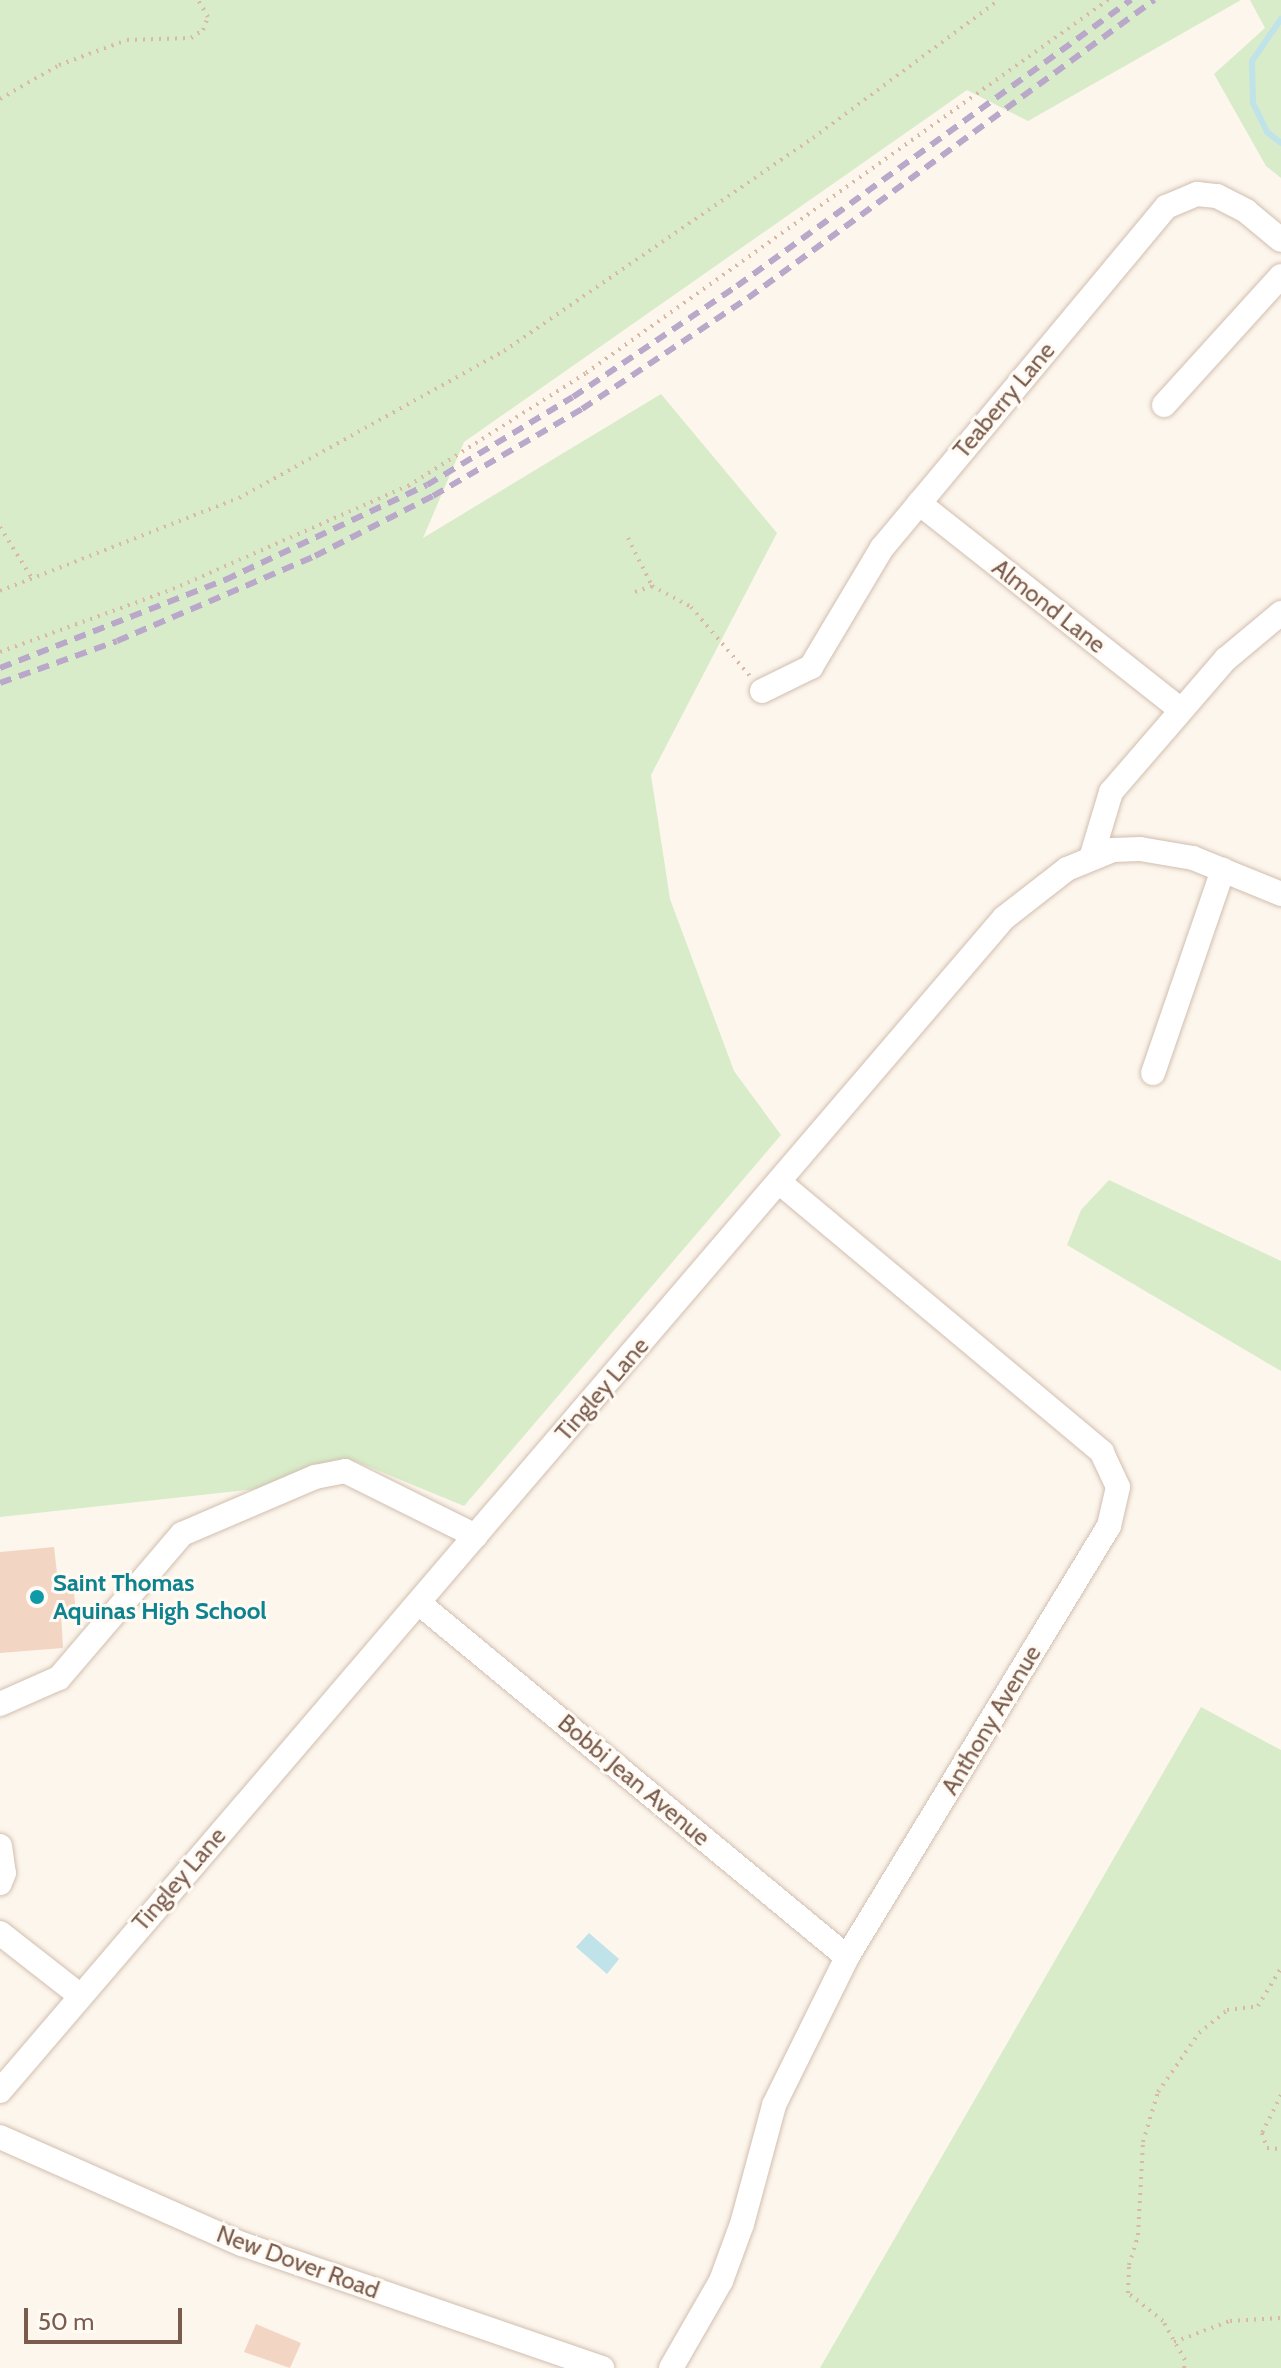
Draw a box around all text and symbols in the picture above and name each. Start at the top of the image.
street label: Teaberry Lane [947,336,1061,464]
street label: Almond Lane [987,553,1111,659]
street label: Tingley Lane [549,1331,655,1447]
place label: Saint Thomas Aquinas High School [53,1569,267,1625]
marker: Saint Thomas Aquinas High School [28,1588,46,1606]
street label: Anthony Avenue [935,1640,1047,1800]
street label: Bobbi Jean Avenue [552,1708,716,1852]
street label: Tingley Lane [126,1821,232,1937]
street label: New Dover Road [213,2219,383,2305]
scale bar [28,2292,186,2342]
text: 50 m [38,2307,94,2336]

